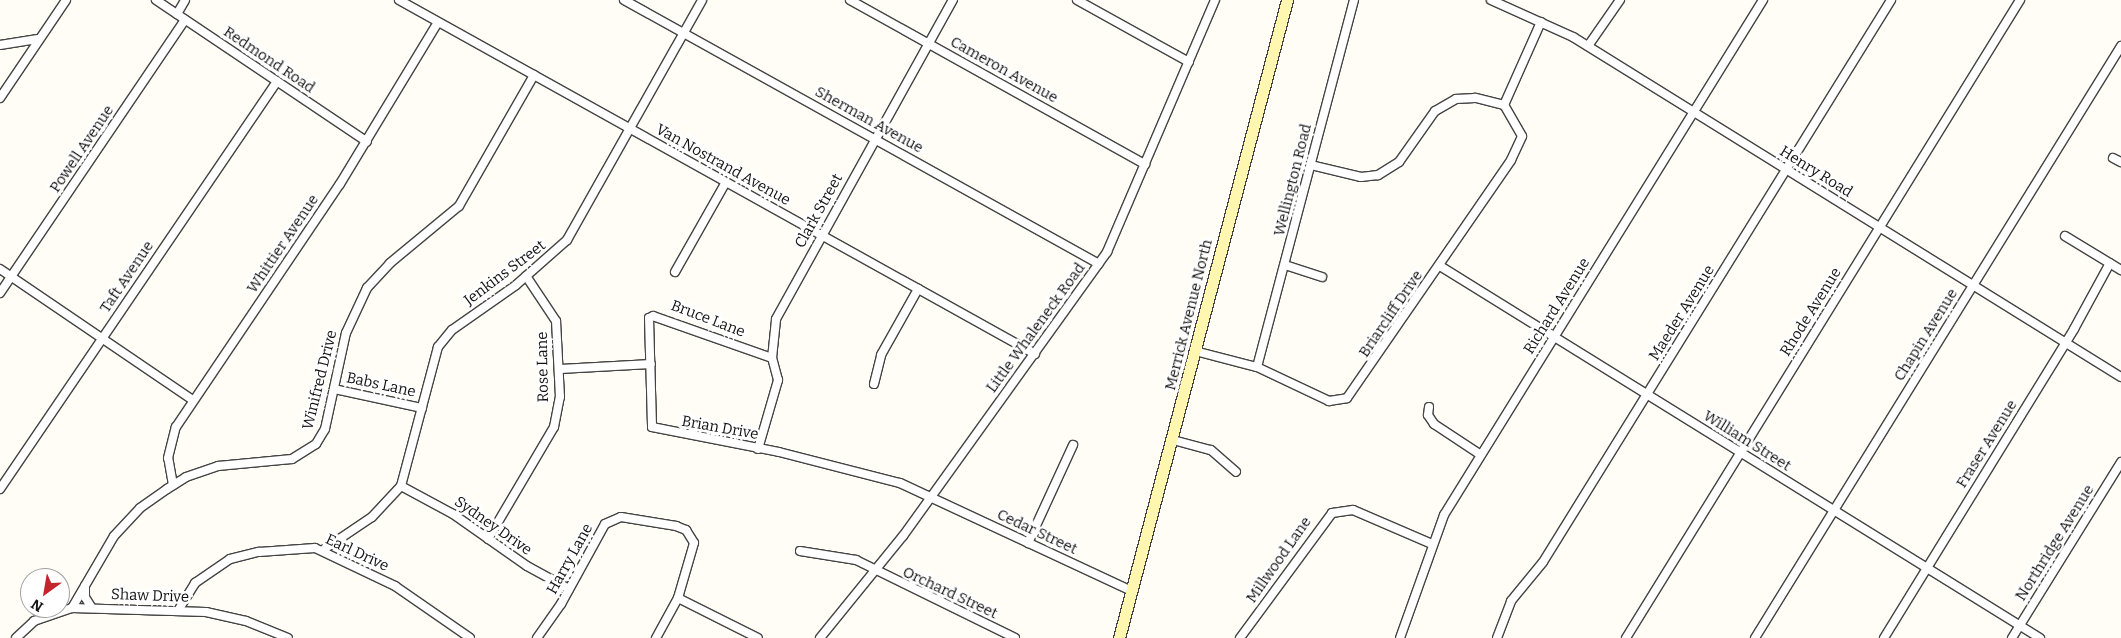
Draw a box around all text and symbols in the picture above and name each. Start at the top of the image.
street label: Redmond Road [220,23,318,97]
street label: Cameron Avenue [947,33,1061,107]
street label: Sherman Avenue [812,83,926,157]
street label: Powell Avenue [46,102,118,196]
street label: Van Nostrand Avenue [653,120,793,210]
street label: Wellington Road [1270,122,1316,238]
street label: Henry Road [1776,143,1856,201]
street label: Clark Street [791,171,847,251]
street label: Whittier Avenue [243,191,323,297]
street label: Jenkins Street [461,237,549,309]
street label: Taft Avenue [96,238,158,316]
street label: Merrick Avenue North [1162,238,1216,392]
street label: Richard Avenue [1520,255,1594,357]
street label: Little Whaleneck Road [983,260,1089,396]
street label: Maeder Avenue [1645,262,1719,364]
street label: Rhode Avenue [1777,265,1845,359]
street label: Briarcliff Drive [1355,267,1427,361]
street label: Chapin Avenue [1890,286,1962,384]
street label: Bruce Lane [668,297,748,341]
street label: Winifred Drive [299,328,341,432]
street label: Rose Lane [533,332,553,402]
street label: Babs Lane [345,369,417,401]
street label: Fraser Avenue [1953,397,2021,491]
street label: William Street [1700,407,1794,475]
street label: Brian Drive [680,412,760,444]
street label: Northridge Avenue [2012,482,2098,604]
street label: Sydney Drive [451,493,535,559]
street label: Cedar Street [994,506,1080,558]
street label: Millwood Lane [1243,513,1315,607]
street label: Harry Lane [543,520,597,598]
street label: Earl Drive [322,530,392,576]
street label: Orchard Street [900,563,1000,623]
north arrow [20,568,70,618]
street label: Shaw Drive [111,586,189,606]
text: N [28,595,46,615]

